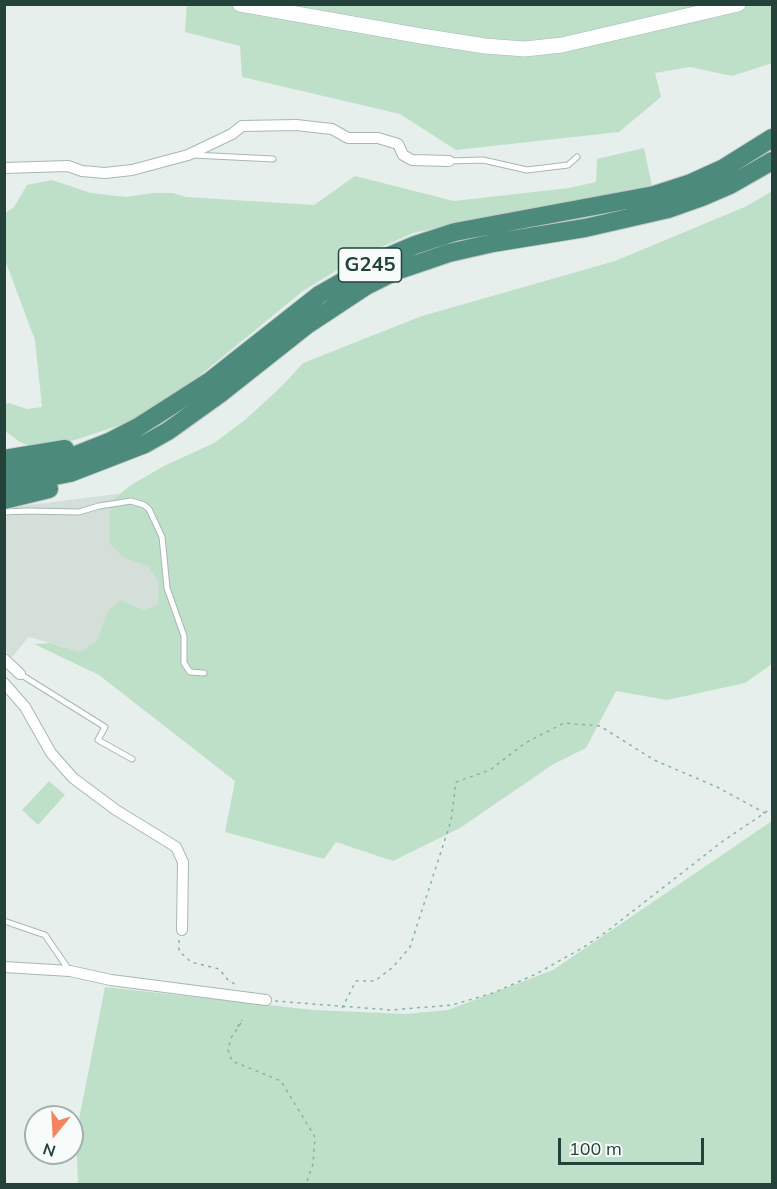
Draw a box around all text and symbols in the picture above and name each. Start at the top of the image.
road number: G245 [338,248,401,282]
north arrow [24,1105,84,1165]
scale bar [561,1126,706,1164]
text: 100 m [569,1137,622,1160]
text: N [40,1139,58,1162]

